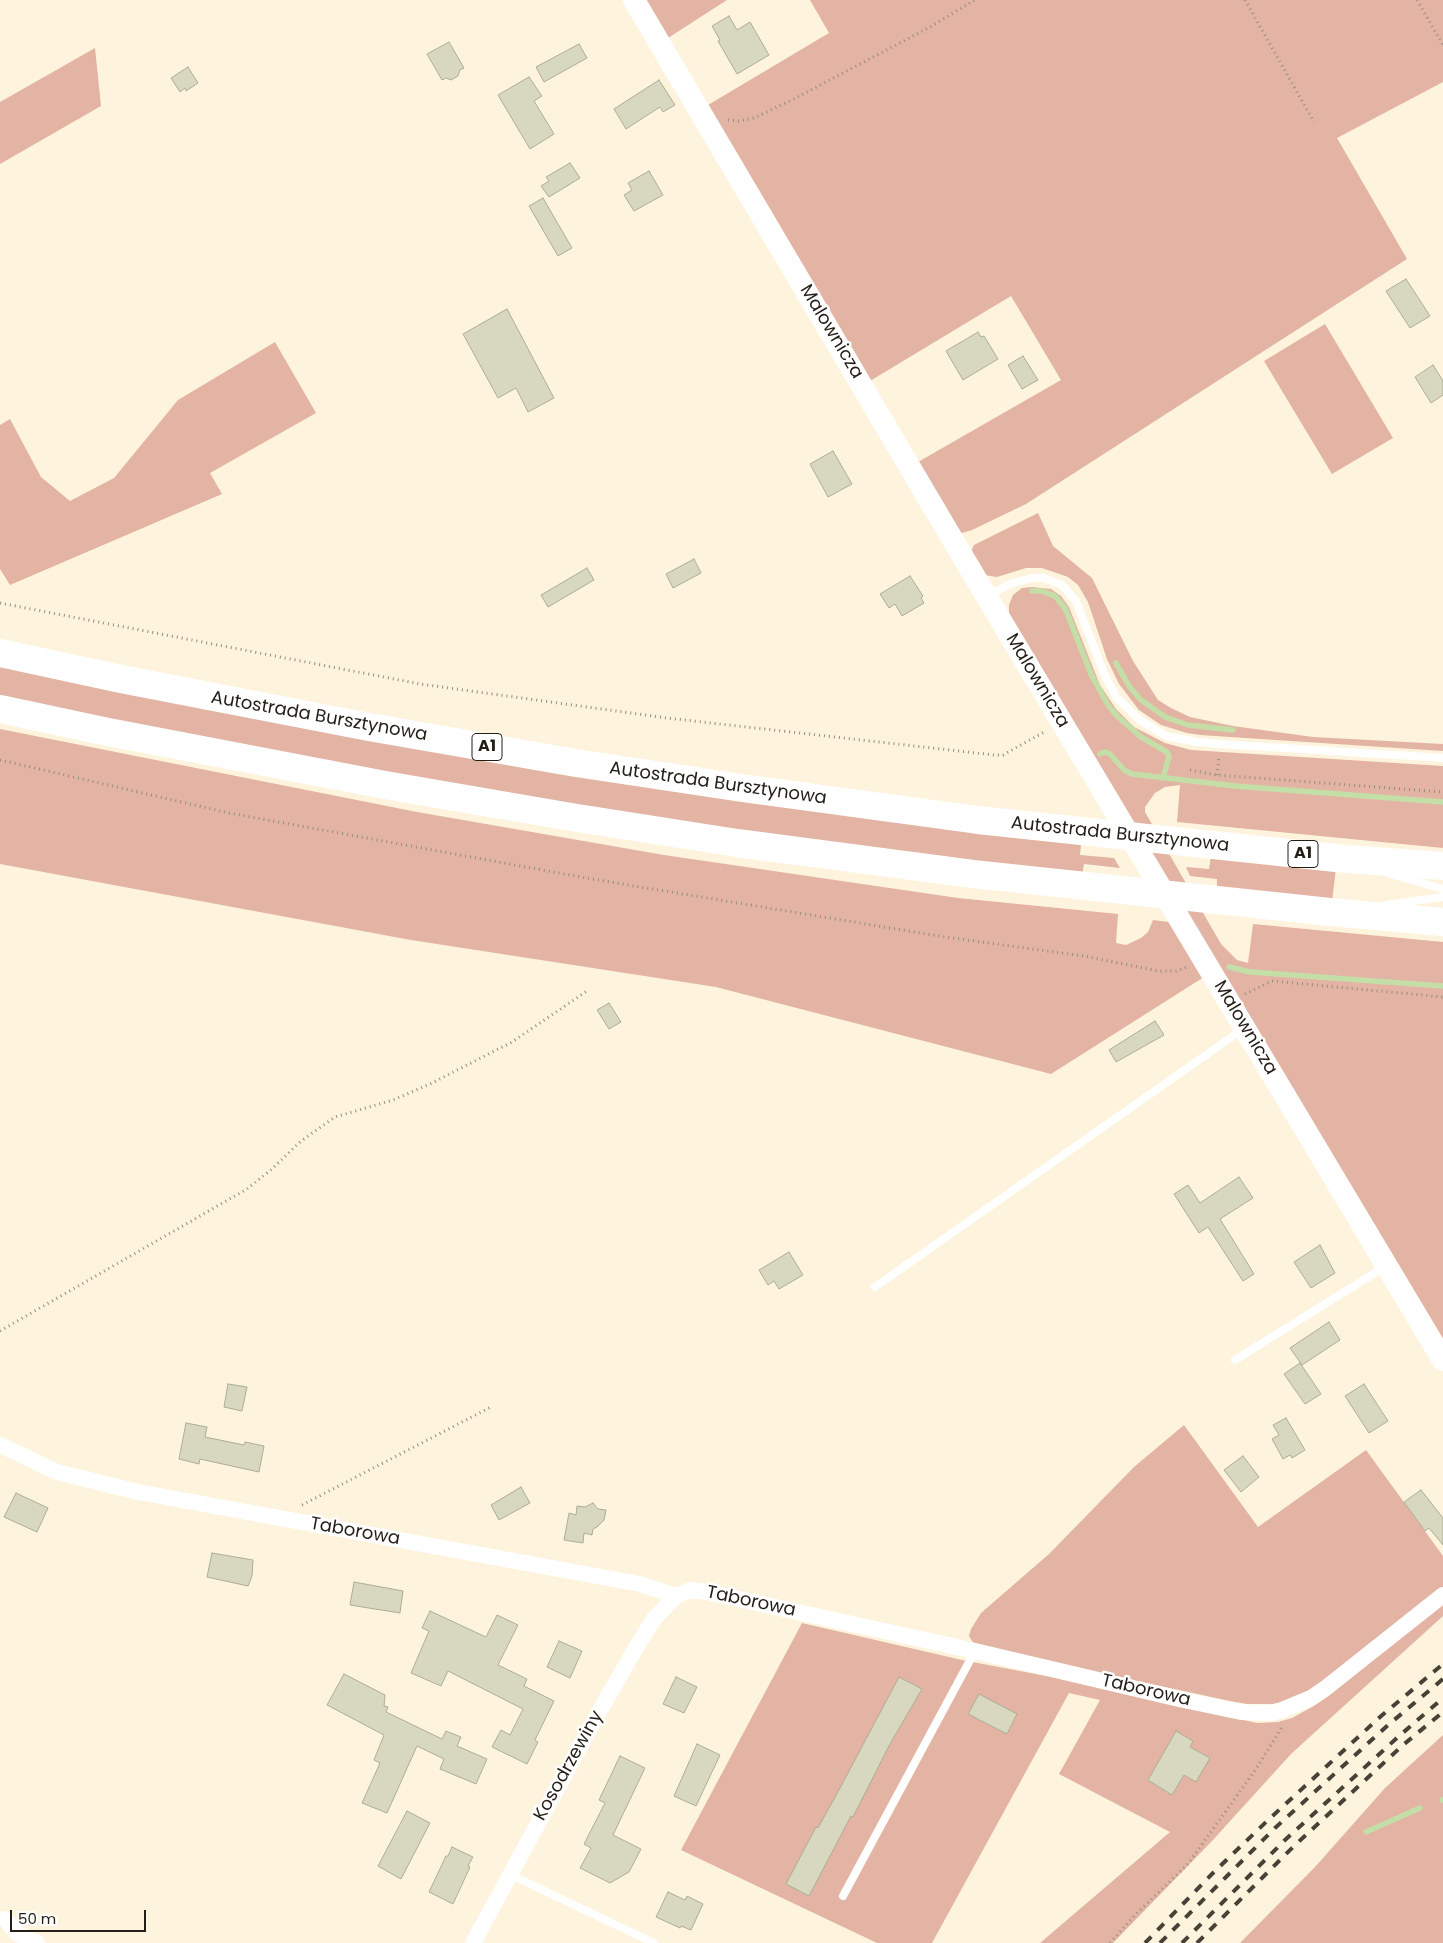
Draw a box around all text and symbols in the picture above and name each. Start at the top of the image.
street label: Malownicza [795,281,867,383]
street label: Malownicza [1001,630,1073,732]
street label: Autostrada Bursztynowa [209,687,429,747]
road number: A1 [472,734,502,760]
street label: Autostrada Bursztynowa [608,758,828,810]
street label: Autostrada Bursztynowa [1010,813,1230,857]
road number: A1 [1288,841,1318,868]
street label: Malownicza [1209,977,1281,1079]
street label: Taborowa [308,1513,402,1551]
street label: Taborowa [704,1582,798,1622]
street label: Taborowa [1099,1670,1193,1712]
street label: Kosodrzewiny [530,1707,608,1825]
scale bar [12,1900,149,1932]
text: 50 m [18,1908,56,1929]

